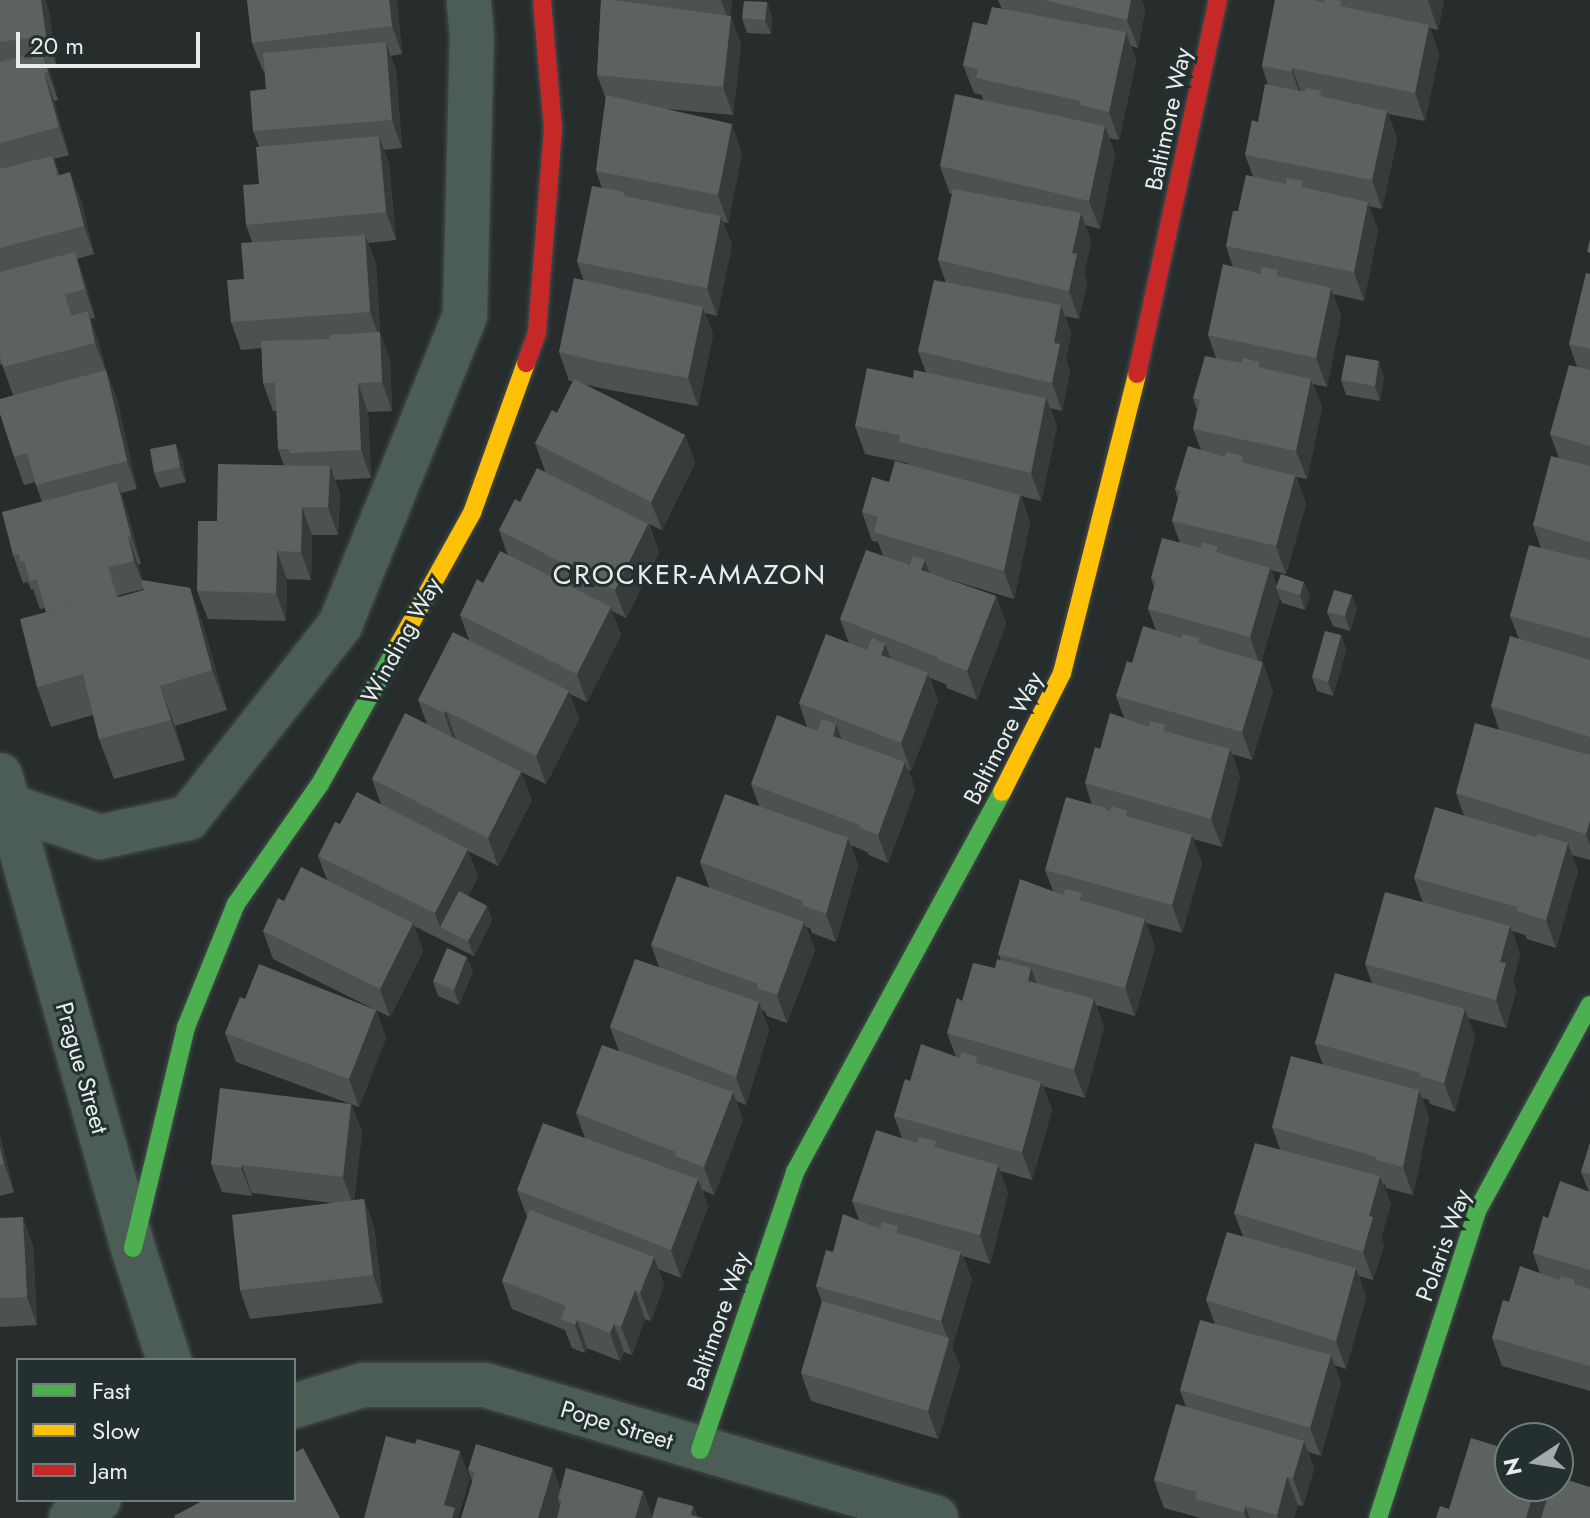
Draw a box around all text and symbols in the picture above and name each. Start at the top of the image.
scale bar [20,16,204,66]
text: 20 m [30,28,84,63]
street label: Baltimore Way [1139,45,1197,193]
district label: CROCKER-AMAZON [553,558,827,592]
street label: Winding Way [355,572,447,708]
street label: Baltimore Way [957,667,1049,809]
street label: Prague Street [49,999,115,1137]
street label: Polaris Way [1409,1185,1477,1305]
street label: Baltimore Way [681,1248,755,1394]
legend [16,1358,296,1502]
text: Fast [92,1373,130,1408]
street label: Pope Street [557,1394,677,1456]
text: Slow [92,1413,140,1448]
north arrow [1494,1422,1574,1502]
text: Jam [92,1453,128,1488]
text: N [1495,1455,1530,1478]

